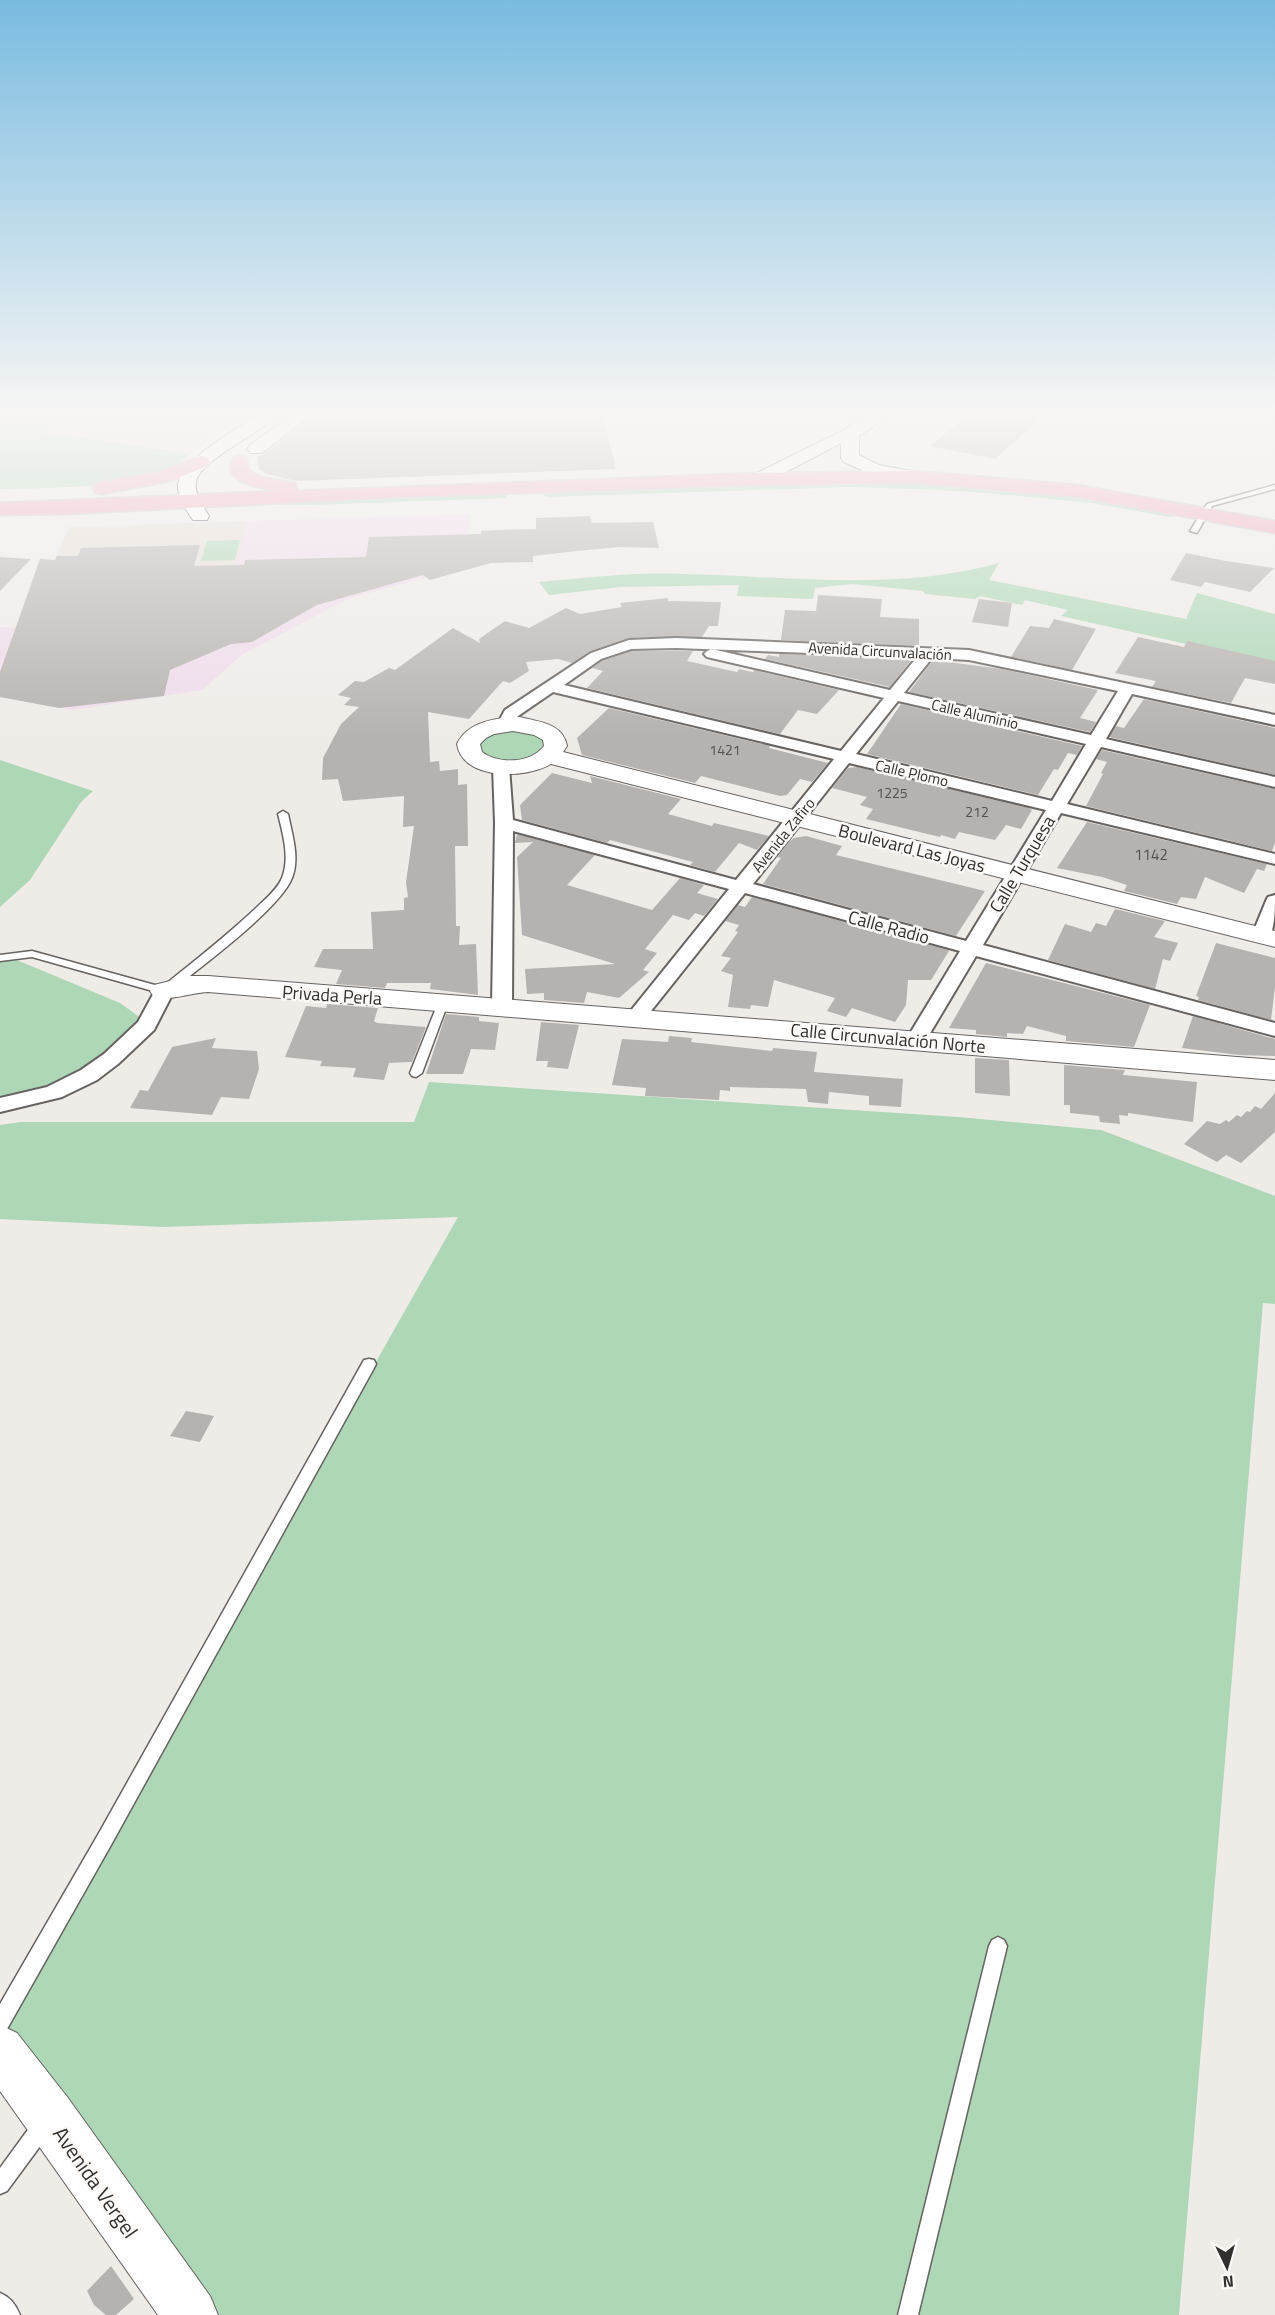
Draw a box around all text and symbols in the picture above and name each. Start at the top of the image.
street label: Avenida Circunvalación [808,636,952,666]
street label: Calle Aluminio [929,693,1021,735]
house number: 1421 [709,739,741,760]
street label: Calle Plomo [873,753,951,793]
house number: 1225 [876,782,908,803]
street label: Avenida Zafiro [746,793,820,877]
house number: 212 [965,801,989,822]
street label: Calle Turquesa [982,810,1062,918]
street label: Boulevard Las Joyas [836,817,988,879]
house number: 1142 [1134,843,1168,866]
street label: Calle Radio [845,903,933,951]
street label: Privada Perla [281,978,383,1012]
street label: Calle Circunvalación Norte [789,1016,987,1060]
street label: Avenida Vergel [46,2119,146,2245]
north arrow [1197,2237,1257,2297]
text: N [1222,2270,1235,2294]

